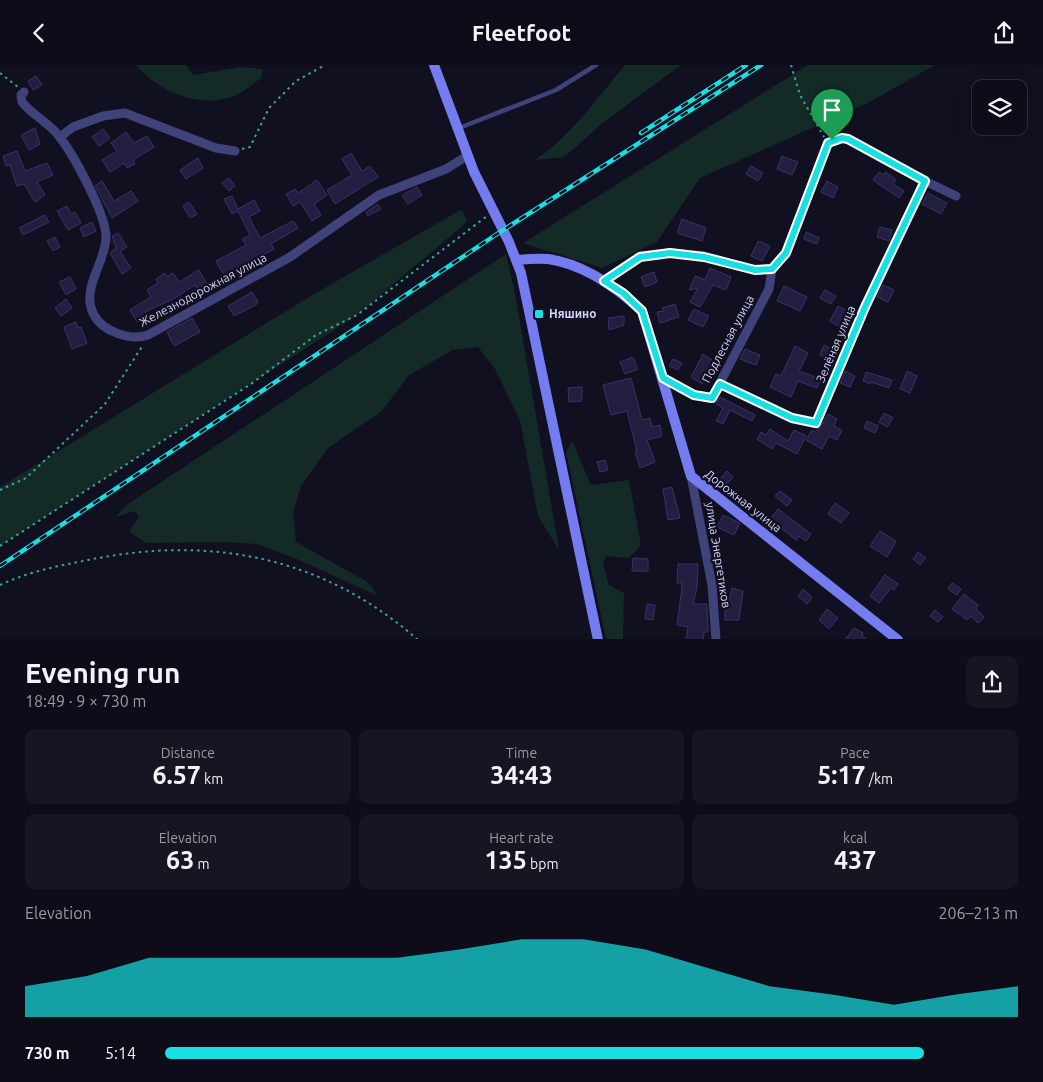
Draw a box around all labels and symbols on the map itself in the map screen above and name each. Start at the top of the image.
pin [811,89,853,140]
street label: Железнодорожная улица [137,250,269,329]
street label: Подлесная улица [699,293,756,385]
street label: Зелёная улица [813,303,858,384]
place label: Няшино [549,307,596,320]
marker: Няшино [533,308,545,320]
street label: Дорожная улица [703,467,784,534]
street label: улица Энергетиков [704,501,733,609]

